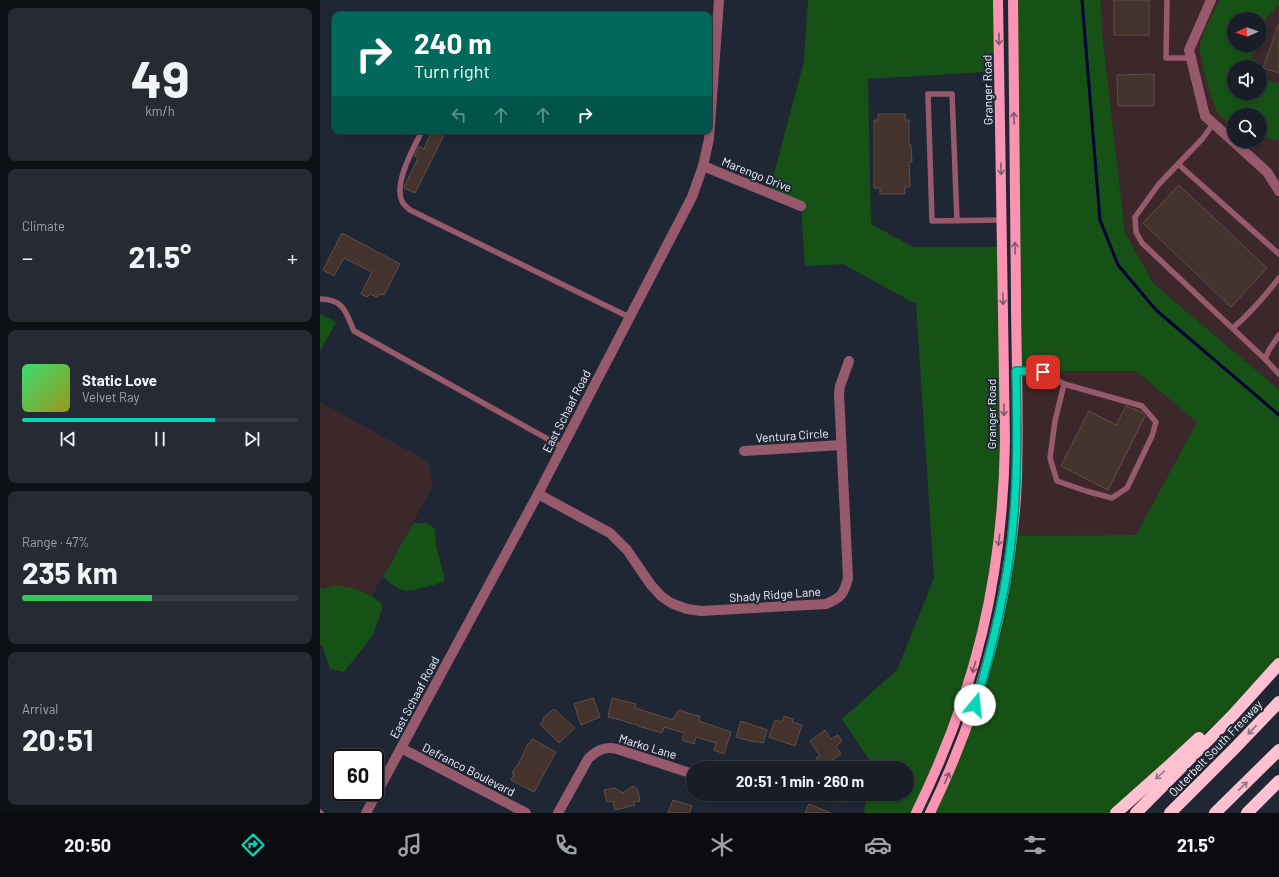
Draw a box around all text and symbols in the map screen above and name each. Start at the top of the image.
north arrow [1227,12,1267,52]
map controls [1227,12,1267,148]
text: 240 m [414,26,492,60]
icon: right [348,28,400,80]
one-way arrow [995,32,1003,45]
text: 49 [130,46,190,108]
street label: Granger Road [979,55,995,125]
text: Turn right [414,60,490,82]
button: sound [1227,60,1267,100]
text: km/h [145,103,175,119]
icon: left [448,104,470,126]
icon: ahead [490,104,512,126]
icon: ahead [532,104,554,126]
icon: right [574,104,596,126]
button: search [1227,108,1267,148]
one-way arrow [1010,112,1018,125]
street label: Marengo Drive [720,154,794,194]
one-way arrow [997,162,1005,175]
text: Climate [22,218,65,234]
text: 21.5° [129,238,191,274]
one-way arrow [1011,242,1019,255]
text: − [22,244,33,270]
text: + [287,244,298,270]
one-way arrow [999,292,1007,305]
pin [1026,355,1060,389]
icon: arrive [1032,361,1054,383]
street label: East Schaaf Road [539,367,593,455]
text: Static Love [82,371,157,389]
street label: Granger Road [984,379,998,449]
text: Velvet Ray [82,389,140,405]
one-way arrow [1000,403,1008,416]
street label: Ventura Circle [755,425,829,445]
icon: previous [57,428,79,450]
icon: pause [149,428,171,450]
icon: next [241,428,263,450]
one-way arrow [995,533,1003,546]
text: Range · 47% [22,534,89,550]
text: 235 km [22,554,118,590]
street label: Shady Ridge Lane [729,584,821,604]
street label: East Schaaf Road [386,654,442,740]
one-way arrow [969,661,977,674]
position arrow [954,684,996,726]
street label: Outerbelt South Freeway [1165,697,1265,799]
text: Arrival [22,701,58,717]
text: 20:51 [22,721,93,757]
one-way arrow [1248,725,1257,735]
street label: Marko Lane [617,731,679,761]
street label: Defranco Boulevard [420,740,518,798]
speed limit sign: 60 [332,749,384,801]
one-way arrow [1154,770,1165,779]
text: 20:51 · 1 min · 260 m [736,772,864,790]
one-way arrow [944,772,951,784]
one-way arrow [1238,781,1248,791]
icon: directions [239,831,267,859]
icon: music [396,831,424,859]
icon: phone [552,831,580,859]
icon: climate [708,831,736,859]
icon: car [864,831,892,859]
icon: filters [1021,831,1049,859]
text: 20:50 [64,834,111,856]
text: 21.5° [1177,834,1215,856]

